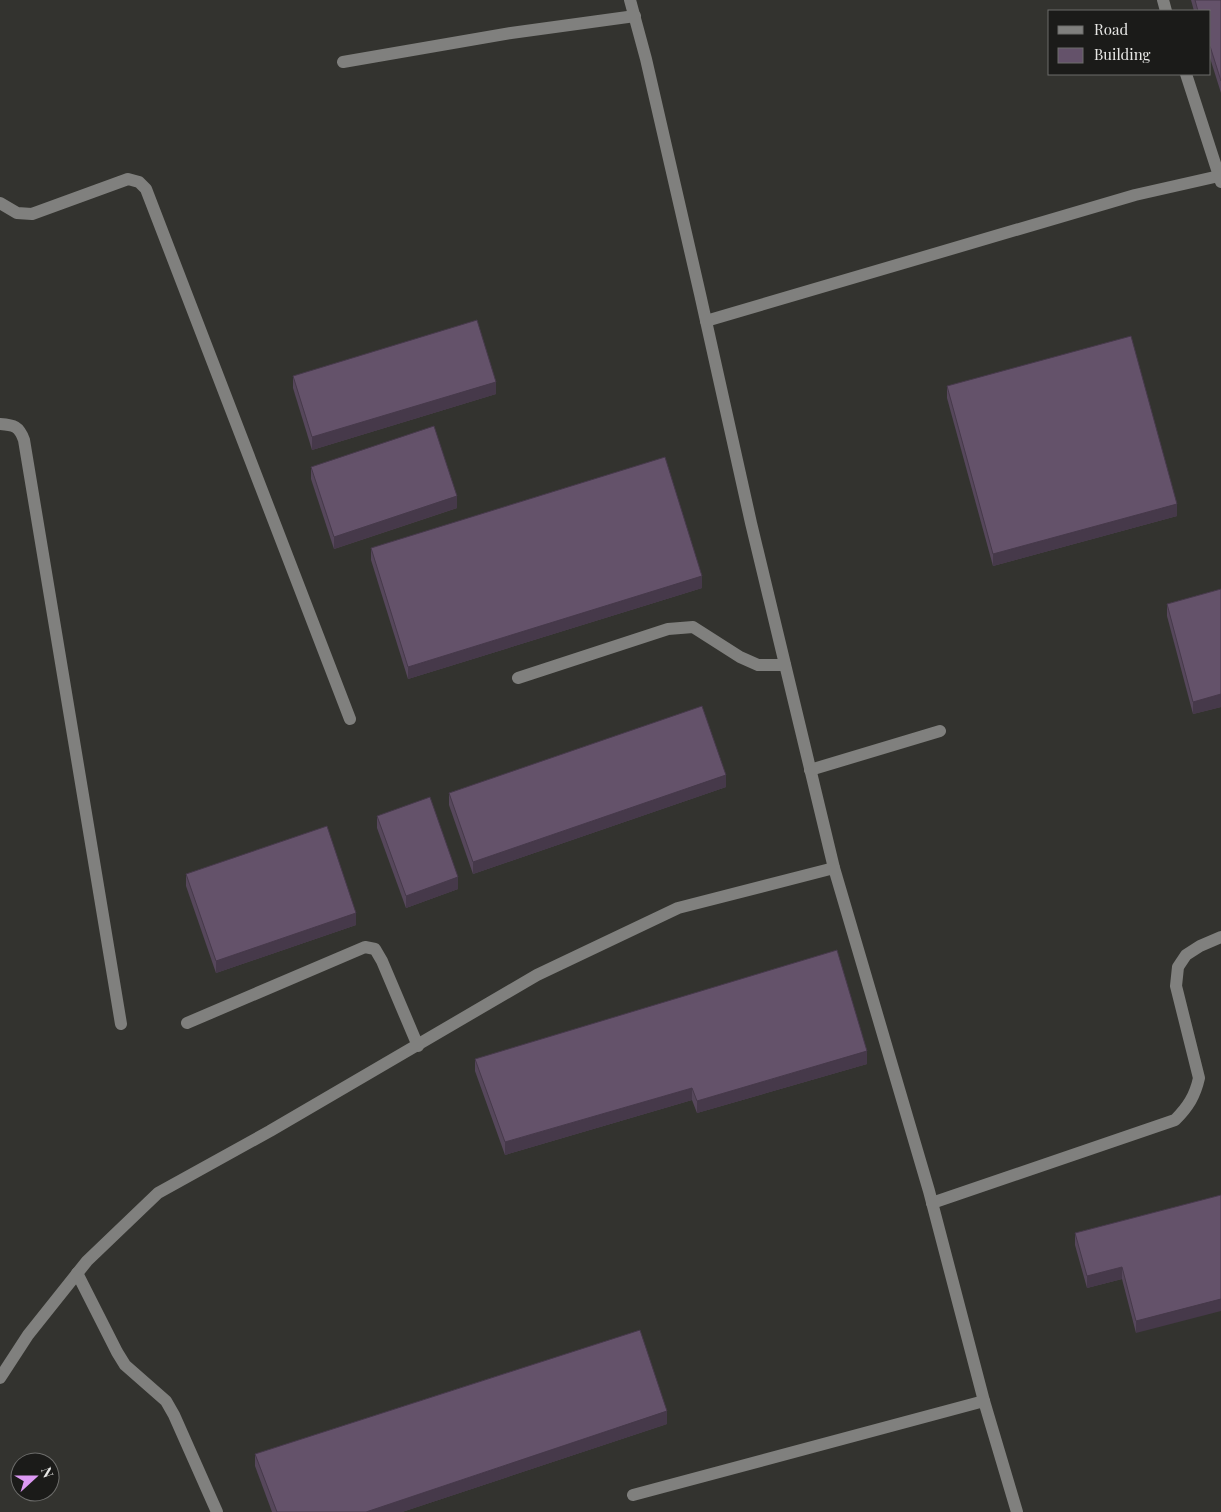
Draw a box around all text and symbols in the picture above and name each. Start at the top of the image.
legend [1048,10,1211,75]
text: Road [1094,19,1128,39]
text: Building [1094,44,1151,64]
north arrow [10,1452,60,1502]
text: N [37,1464,58,1480]

